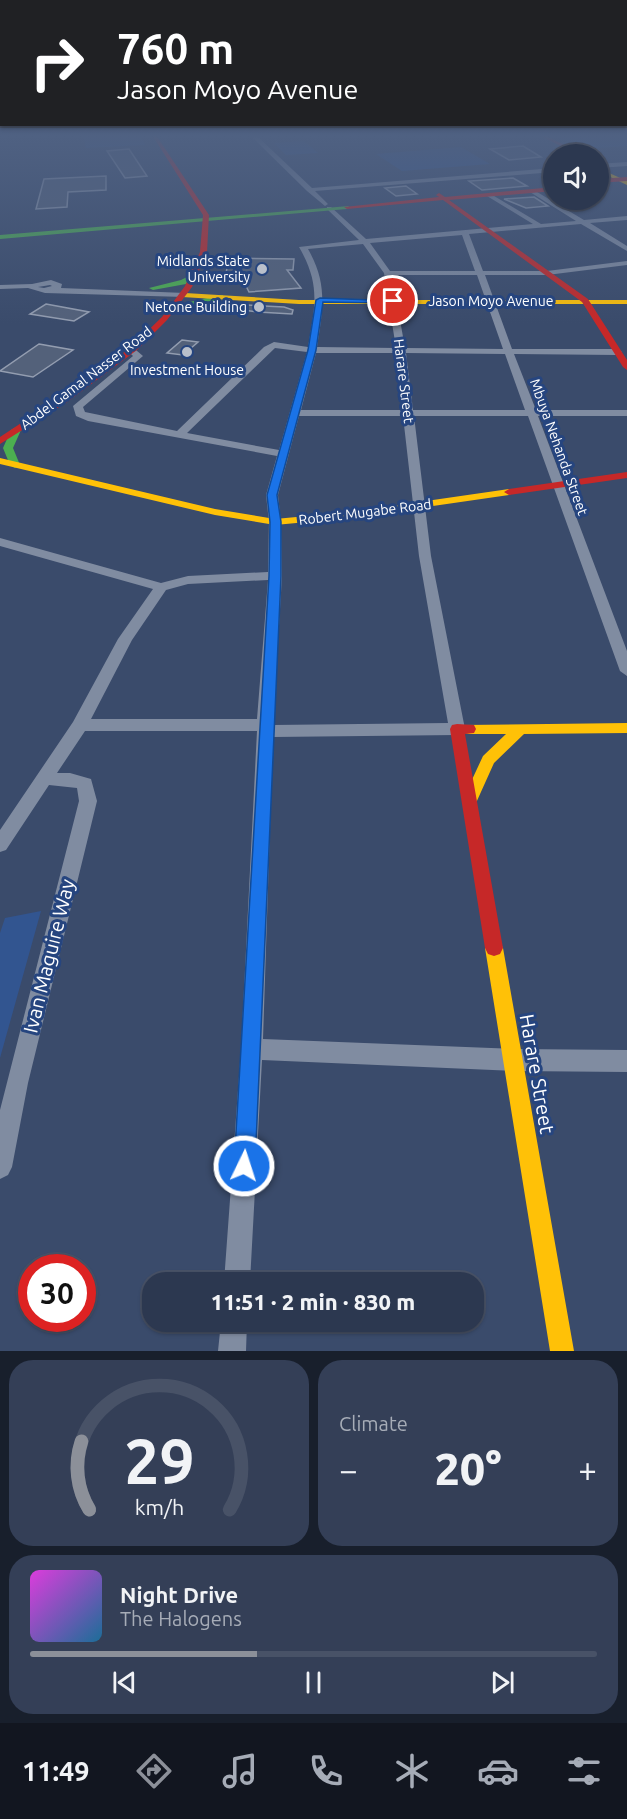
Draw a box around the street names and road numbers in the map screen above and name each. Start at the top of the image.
street label: Jason Moyo Avenue [428,293,554,309]
street label: Abdel Gamal Nasser Road [17,323,155,433]
street label: Harare Street [391,338,417,425]
street label: Mbuya Nehanda Street [527,377,591,518]
street label: Robert Mugabe Road [298,496,432,528]
street label: Ivan Maguire Way [18,876,79,1035]
street label: Harare Street [516,1012,559,1136]

